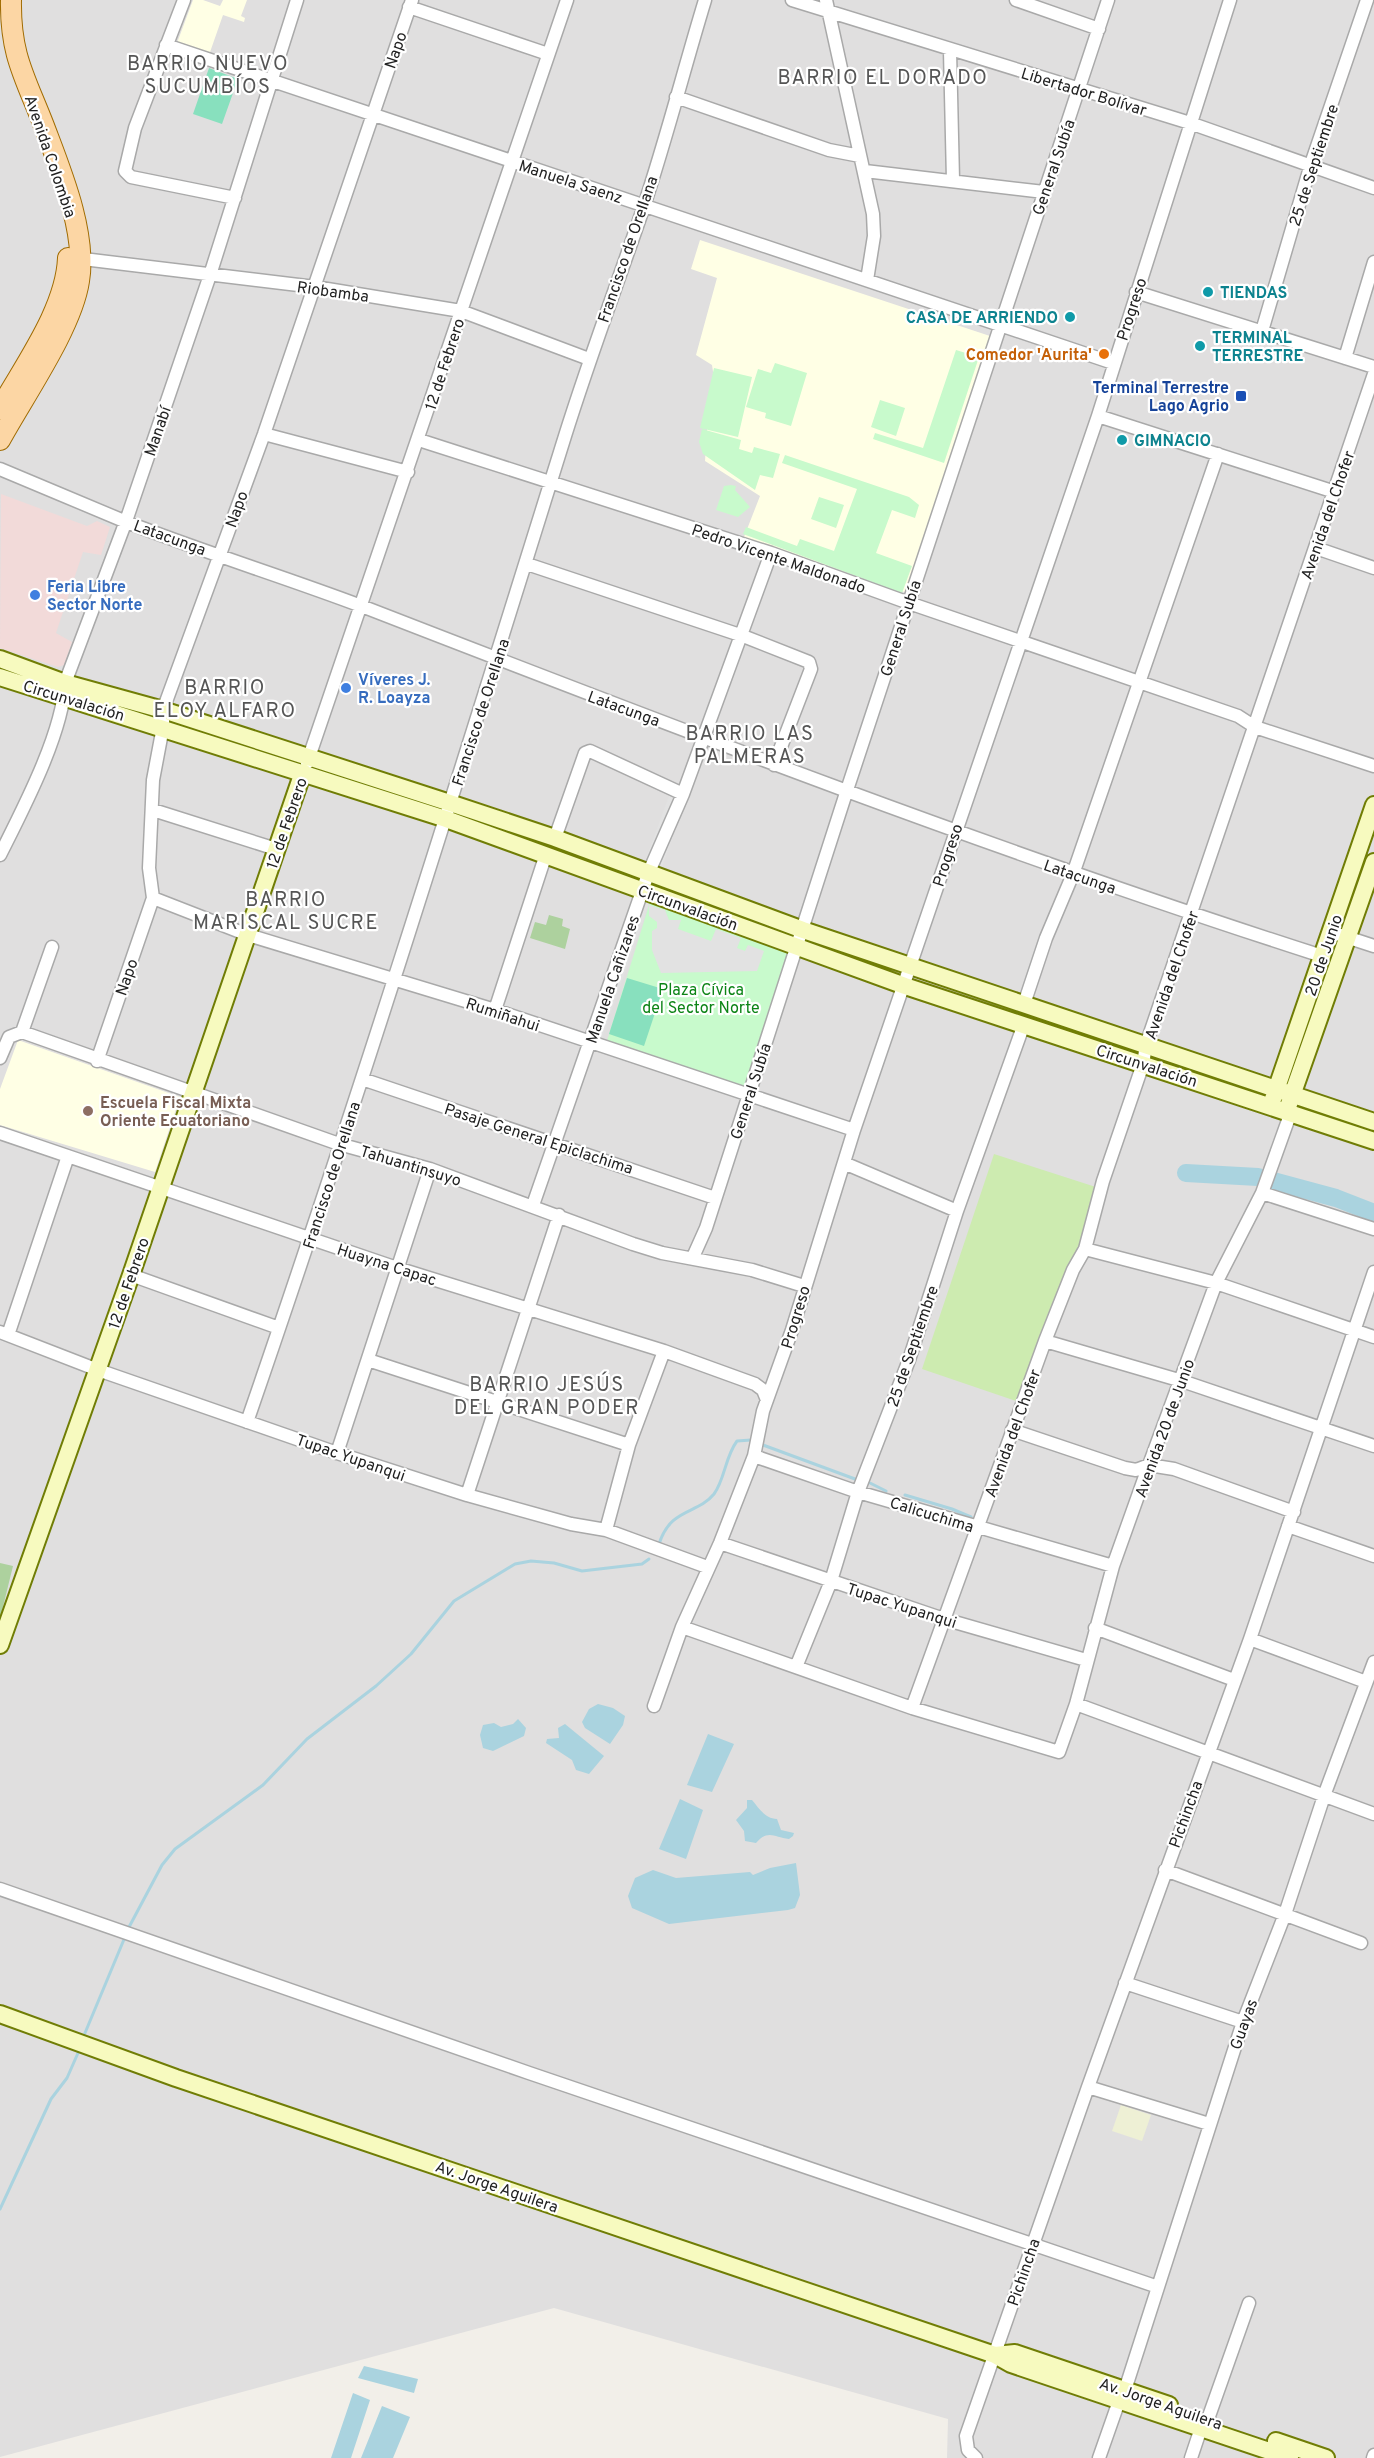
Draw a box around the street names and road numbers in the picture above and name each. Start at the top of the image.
street label: Napo [381,30,413,72]
street label: Libertador Bolívar [1018,64,1149,122]
street label: Avenida Colombia [19,93,79,221]
street label: 25 de Septiembre [1286,102,1344,229]
street label: General Subía [1029,117,1081,218]
street label: Manuela Saenz [516,157,625,209]
street label: Francisco de Orellana [594,174,663,326]
street label: Progreso [1113,276,1152,344]
street label: Riobamba [295,278,370,308]
street label: 12 de Febrero [422,316,470,413]
street label: Manabí [141,402,177,459]
street label: Avenida del Chofer [1297,449,1360,583]
street label: Napo [222,488,254,531]
street label: Latacunga [130,517,208,561]
street label: Pedro Vicente Maldonado [689,521,868,599]
street label: General Subía [877,578,927,679]
street label: Francisco de Orellana [449,636,515,789]
street label: Circunvalación [20,677,127,727]
street label: Latacunga [584,688,662,732]
street label: 12 de Febrero [263,775,313,872]
street label: Progreso [929,822,968,890]
street label: Latacunga [1040,856,1118,900]
street label: Circunvalación [634,881,740,936]
street label: Avenida del Chofer [1141,909,1204,1043]
street label: 20 de Junio [1302,912,1348,999]
street label: Manuela Cañizares [583,913,645,1046]
street label: Napo [112,957,144,999]
street label: Rumiñahui [463,995,542,1037]
street label: General Subía [727,1041,777,1142]
street label: Circunvalación [1093,1041,1200,1093]
street label: Francisco de Orellana [300,1099,366,1252]
street label: Pasaje General Epiclachima [441,1100,635,1180]
street label: Tahuantinsuyo [357,1142,464,1192]
street label: 12 de Febrero [105,1235,155,1332]
street label: Huayna Capac [334,1240,439,1291]
street label: 25 de Septiembre [884,1283,944,1410]
street label: Progreso [778,1284,816,1351]
street label: Avenida 20 de Junio [1131,1356,1200,1501]
street label: Avenida del Chofer [981,1367,1046,1501]
street label: Tupac Yupanqui [293,1431,408,1487]
street label: Calicuchima [887,1494,976,1538]
street label: Tupac Yupanqui [844,1580,959,1634]
street label: Pichincha [1166,1778,1208,1851]
street label: Guayas [1226,1997,1263,2053]
street label: Av. Jorge Aguilera [432,2157,560,2218]
street label: Pichincha [1004,2236,1046,2309]
street label: Av. Jorge Aguilera [1096,2374,1224,2435]

